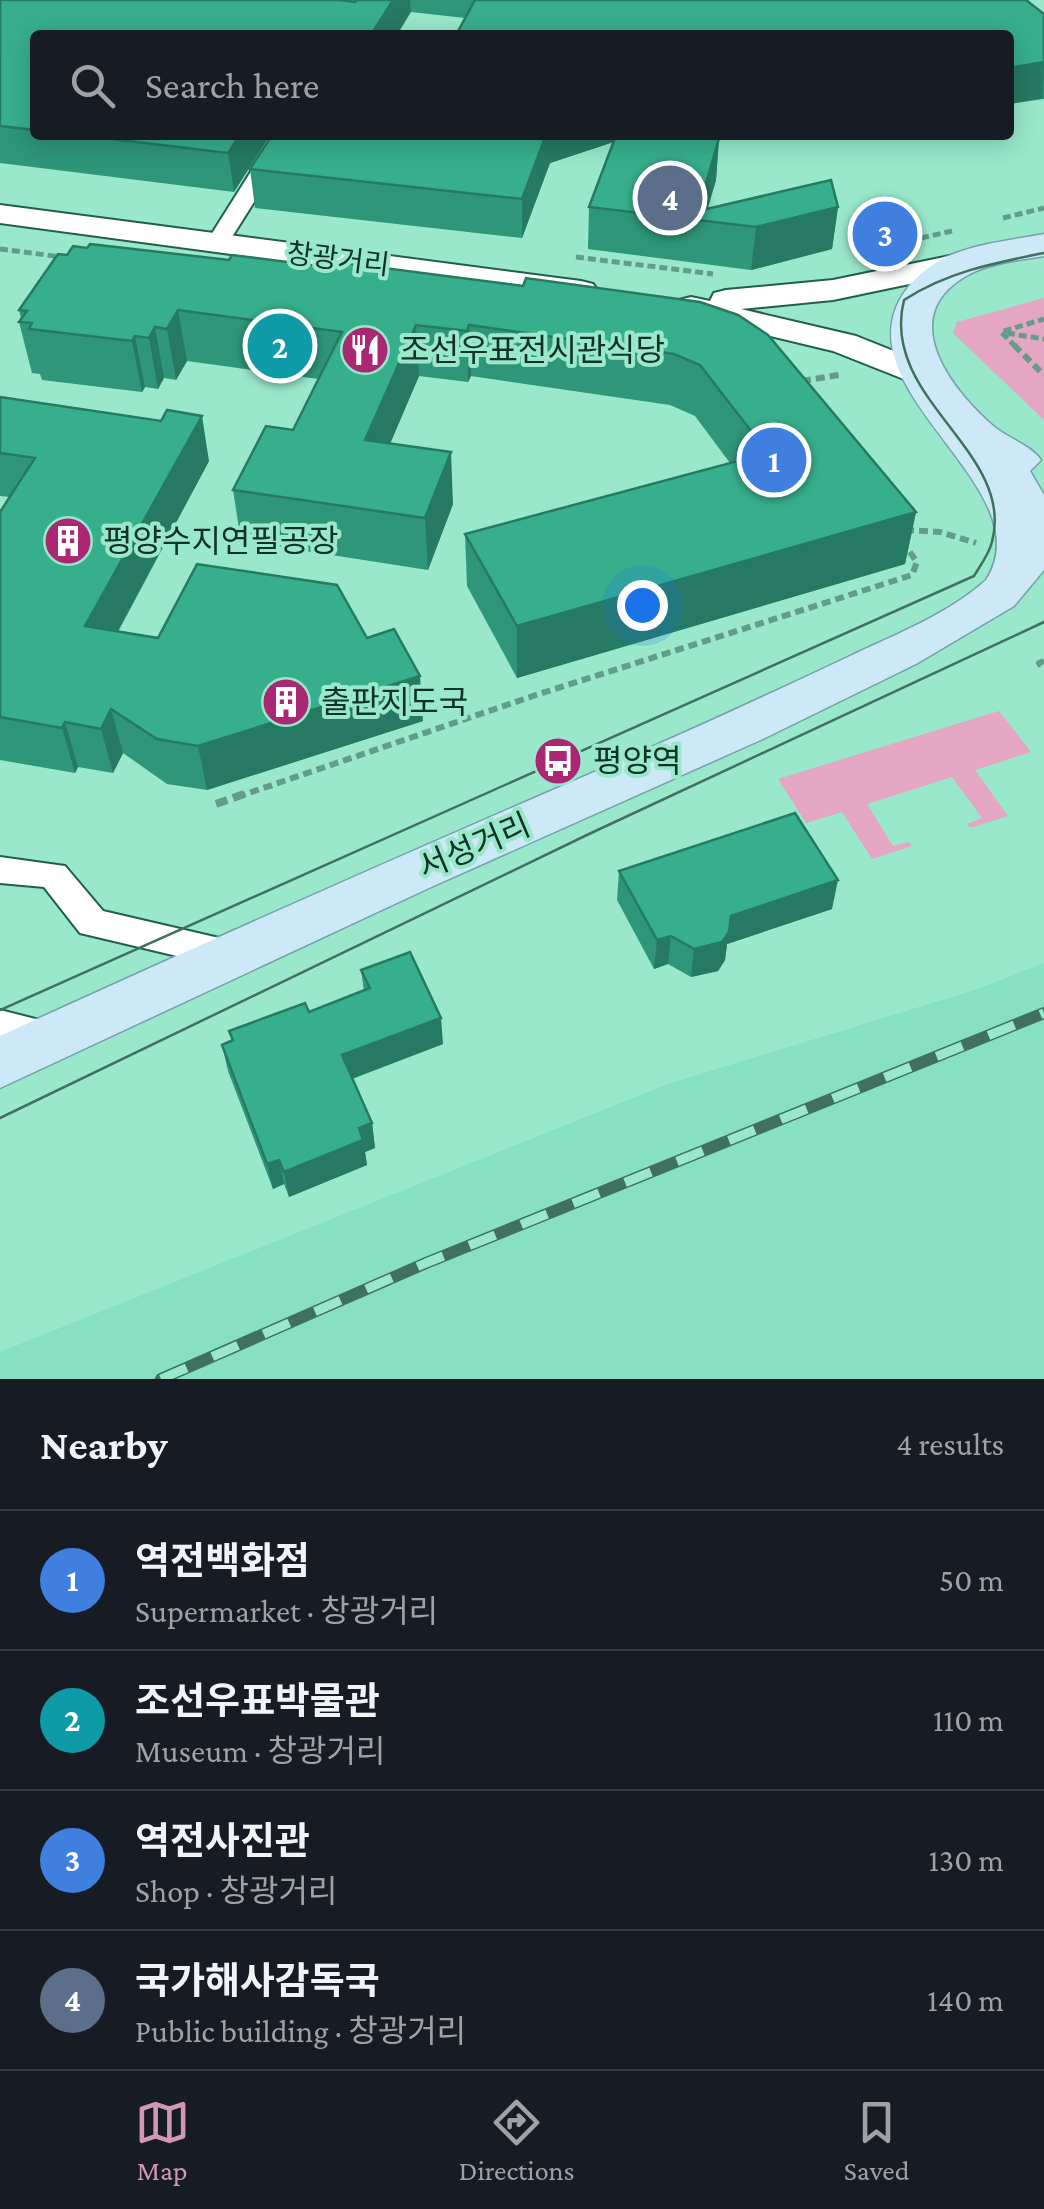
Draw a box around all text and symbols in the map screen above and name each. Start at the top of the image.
search box [30,30,1014,140]
icon: search [65,58,120,113]
text: Search here [145,64,319,106]
pin: 4 [638,160,702,236]
pin: 3 [852,196,918,272]
street label: 창광거리 [285,237,391,281]
pin: 2 [248,308,312,384]
restaurant icon: 조선우표전시관식당 [339,324,391,376]
place label: 조선우표전시관식당 [400,332,665,368]
pin: 1 [742,422,806,498]
building icon: 평양수지연필공장 [42,515,94,567]
place label: 평양수지연필공장 [103,523,339,559]
your location [617,580,668,631]
building icon: 출판지도국 [260,676,312,728]
place label: 출판지도국 [321,684,468,720]
bus stop icon: 평양역 [532,735,584,787]
place label: 평양역 [593,743,681,779]
street label: 서성거리 [413,806,535,886]
text: Nearby [40,1421,168,1468]
text: 4 results [896,1426,1004,1462]
text: 역전백화점 [135,1540,310,1582]
text: 1 [67,1562,78,1598]
text: 50 m [939,1562,1004,1598]
text: Supermarket · 창광거리 [135,1593,438,1629]
text: 조선우표박물관 [135,1680,380,1722]
text: 2 [64,1702,81,1738]
text: 110 m [933,1702,1004,1738]
text: Museum · 창광거리 [135,1733,385,1769]
text: 역전사진관 [135,1820,310,1862]
text: 3 [65,1842,80,1878]
text: 130 m [928,1842,1004,1878]
text: Shop · 창광거리 [135,1873,337,1909]
text: 국가해사감독국 [135,1960,380,2002]
text: 4 [64,1982,81,2018]
text: 140 m [927,1982,1004,2018]
text: Public building · 창광거리 [135,2013,466,2049]
tab: Map [135,2095,190,2186]
tab: Directions [459,2095,575,2186]
tab: Saved [844,2095,909,2186]

